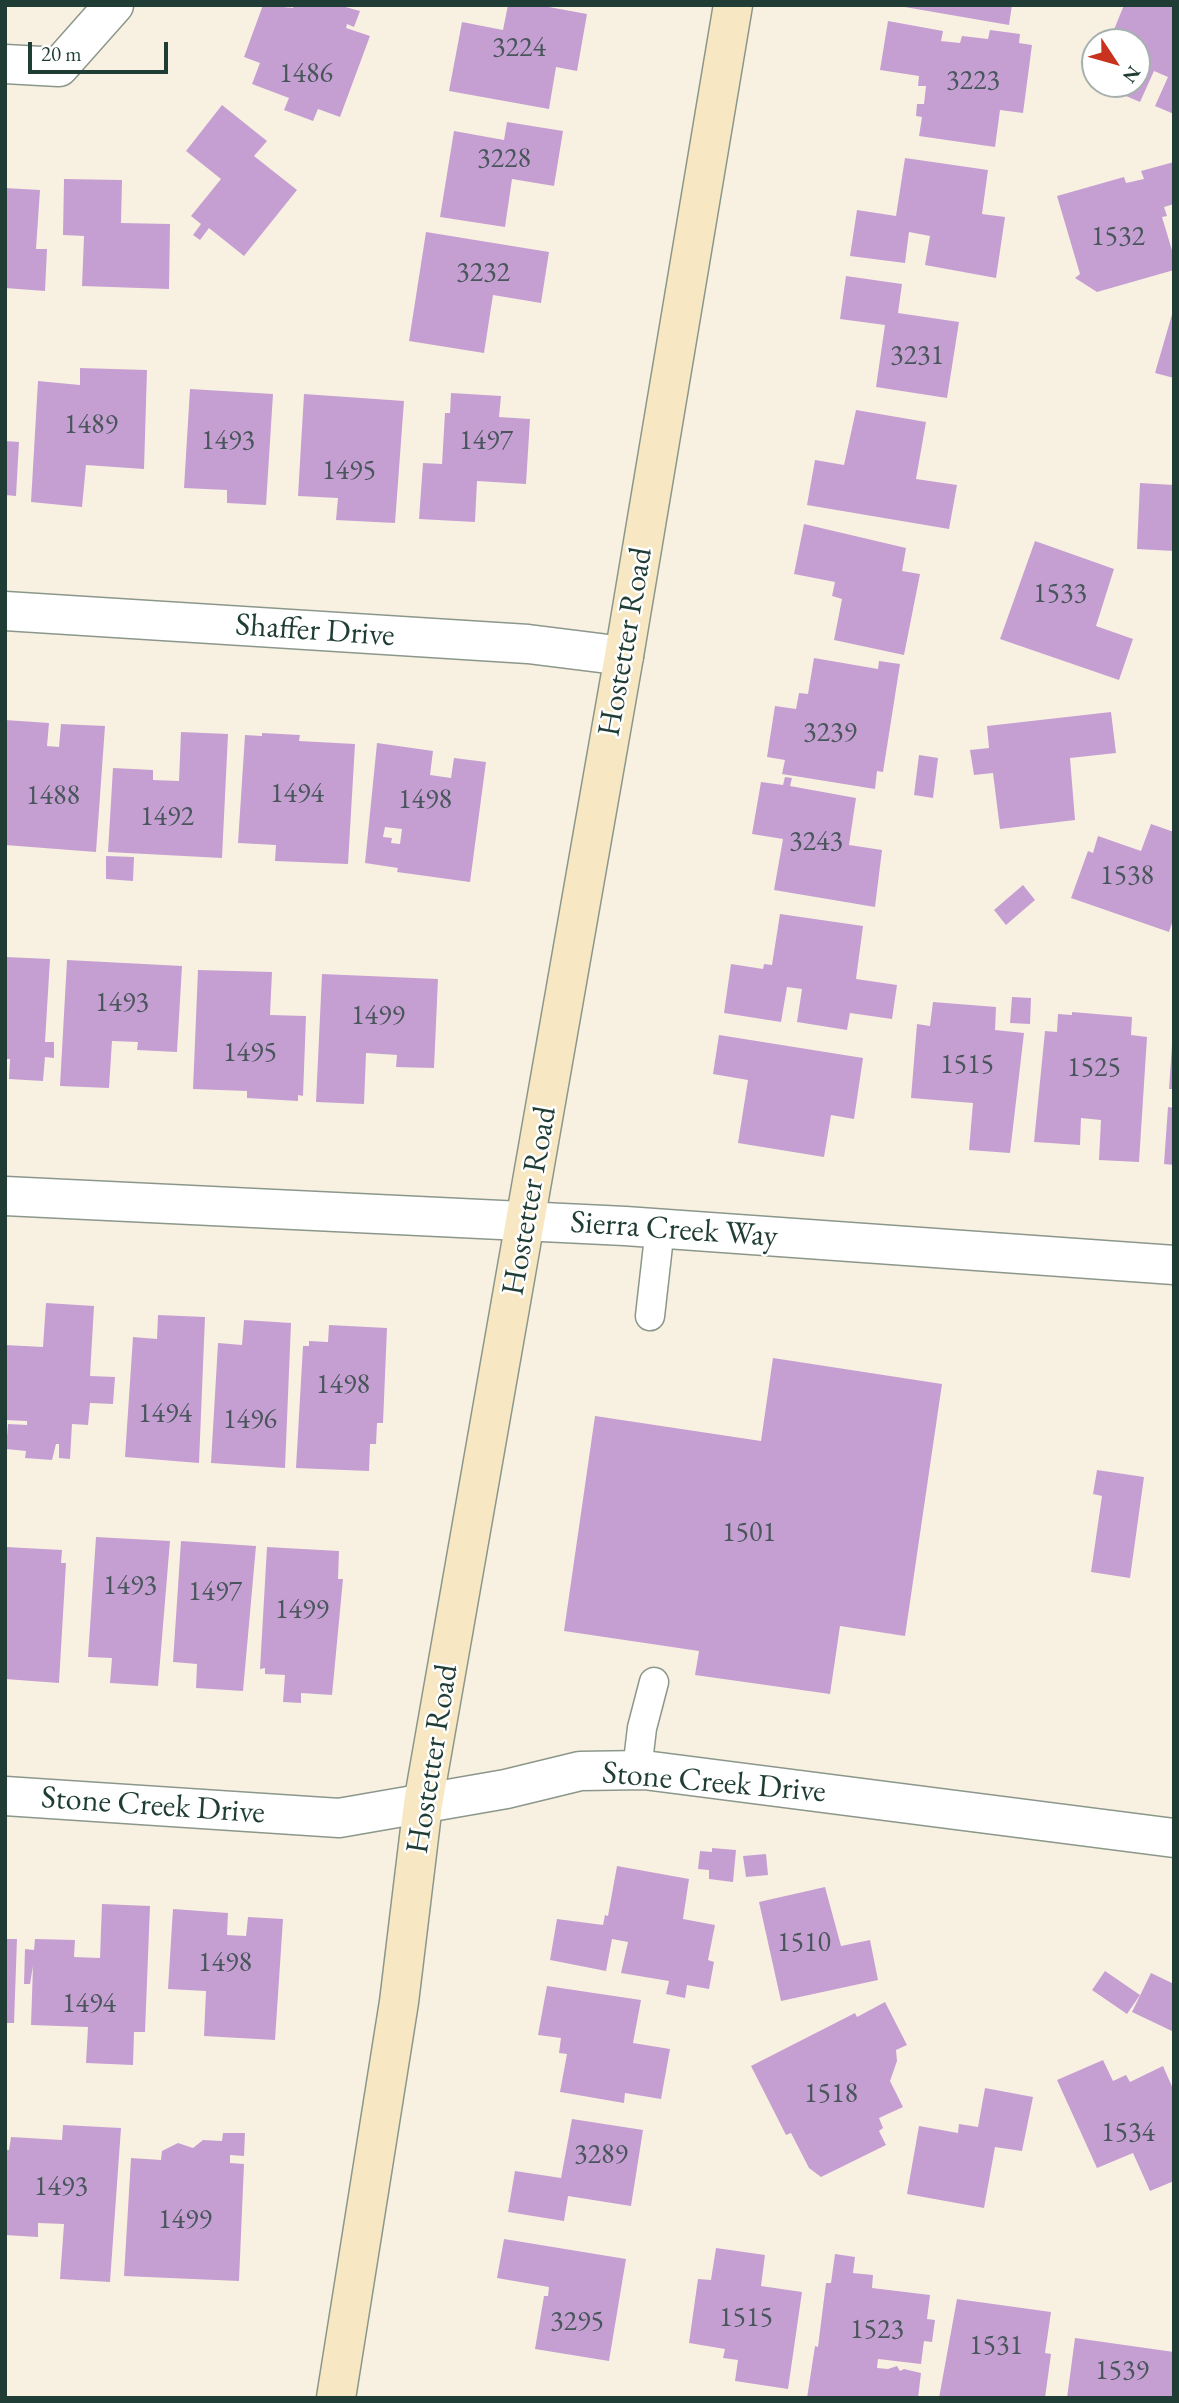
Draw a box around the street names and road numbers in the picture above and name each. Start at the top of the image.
street label: Hostetter Road [590,544,662,740]
street label: Shaffer Drive [234,606,396,656]
street label: Hostetter Road [494,1103,566,1299]
street label: Sierra Creek Way [569,1204,779,1256]
street label: Hostetter Road [399,1662,467,1856]
street label: Stone Creek Drive [601,1754,827,1812]
street label: Stone Creek Drive [40,1779,266,1833]

